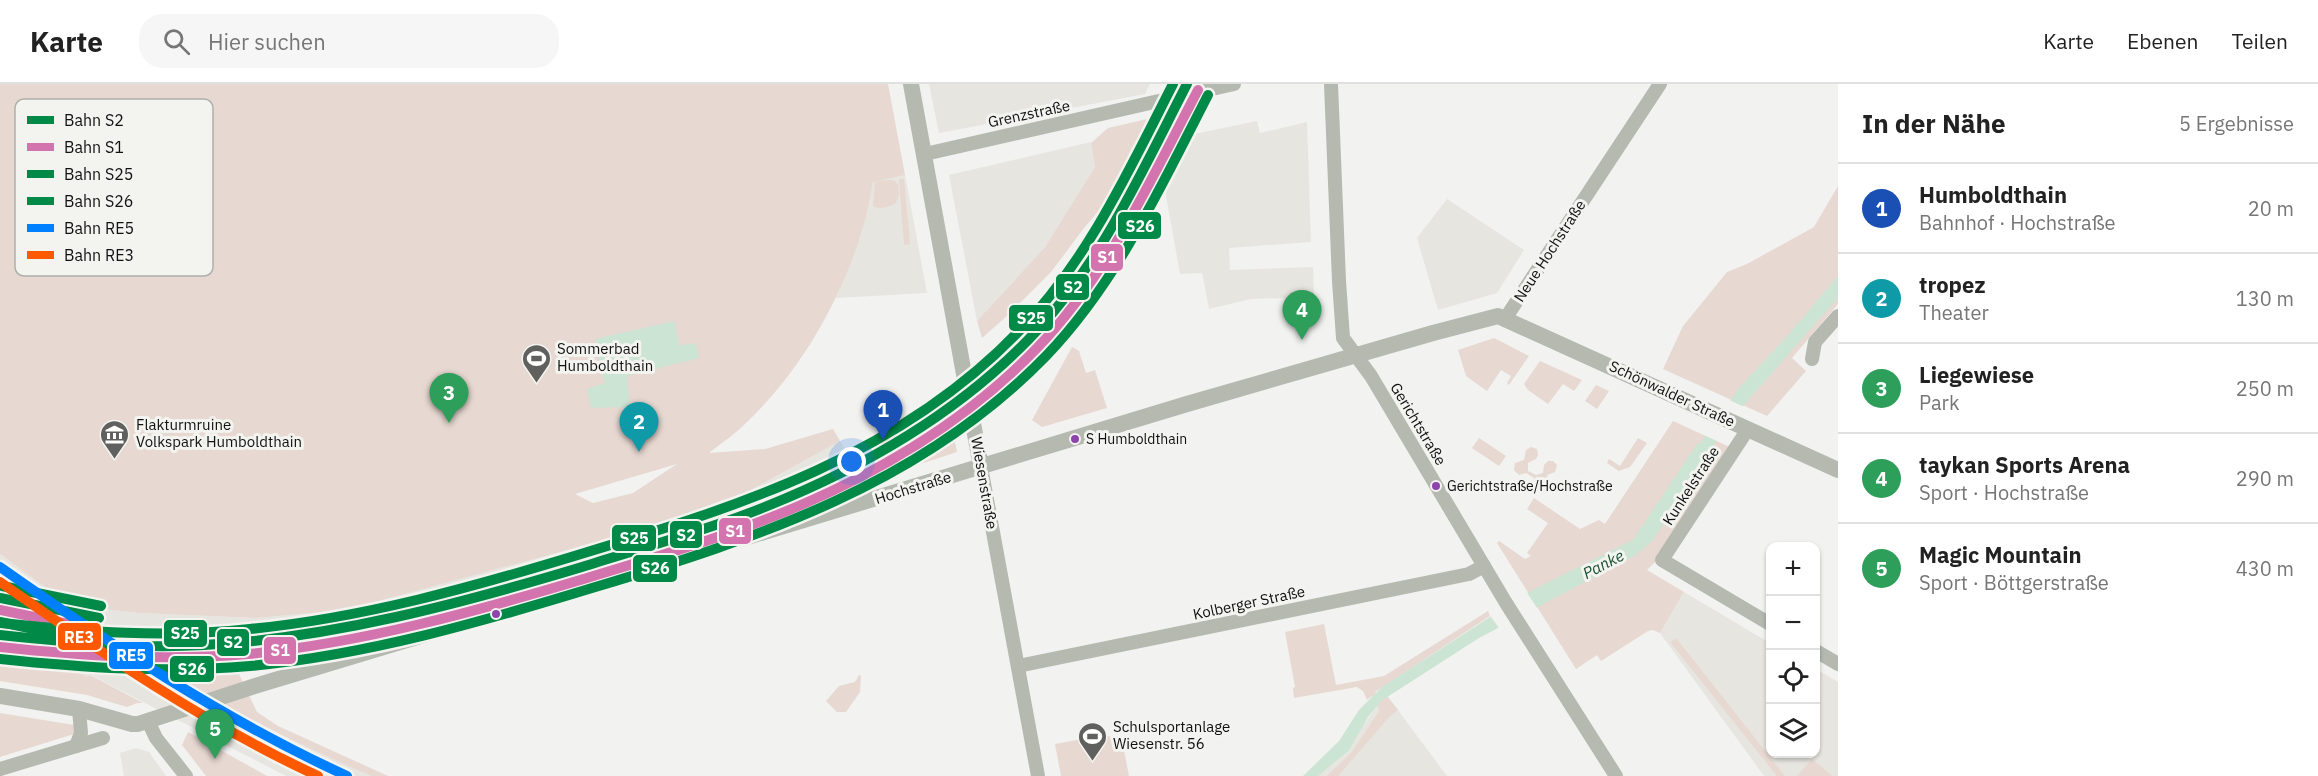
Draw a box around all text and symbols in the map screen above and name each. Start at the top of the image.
search box [139,14,559,68]
text: Karte [30,23,103,60]
icon: search [160,25,193,58]
text: Hier suchen [208,27,326,56]
text: Karte [2043,27,2094,55]
text: Ebenen [2127,27,2198,55]
text: Teilen [2231,27,2288,55]
street label: Grenzstraße [986,96,1072,131]
legend [15,99,213,276]
text: In der Nähe [1862,106,2006,140]
text: Bahn S2 [64,110,124,130]
text: 5 Ergebnisse [2179,110,2294,137]
text: Bahn S1 [64,137,124,157]
text: Bahn S25 [64,164,133,184]
text: Humboldthain [1919,180,2067,209]
text: Bahn S26 [64,191,133,211]
text: 1 [1876,195,1888,222]
text: 20 m [2248,195,2294,222]
street label: Neue Hochstraße [1509,196,1590,305]
text: Bahnhof · Hochstraße [1919,209,2115,236]
line badge: S26 [1117,211,1162,240]
text: S26 [1125,216,1155,236]
text: Bahn RE5 [64,218,134,238]
line badge: S1 [1090,243,1124,272]
text: Bahn RE3 [64,245,134,265]
text: S1 [1097,247,1117,267]
text: tropez [1919,270,1986,299]
line badge: S2 [1055,273,1090,301]
text: S2 [1063,277,1083,297]
text: 2 [1876,285,1888,312]
text: 130 m [2236,285,2294,312]
pin: 4 [1282,290,1322,340]
text: Theater [1919,299,1989,326]
line badge: S25 [1008,304,1054,332]
text: S25 [1016,308,1046,328]
place label: Sommerbad Humboldthain [557,339,653,375]
sports icon: Sommerbad Humboldthain [520,342,552,384]
street label: Schönwalder Straße [1606,356,1738,431]
text: Liegewiese [1919,360,2034,389]
pin: 3 [430,374,468,423]
text: 3 [1876,375,1888,402]
text: 250 m [2236,375,2294,402]
street label: Gerichtstraße [1386,379,1451,469]
text: Park [1919,389,1959,416]
pin: 1 [864,390,902,440]
pin: 2 [620,402,658,452]
place label: Flakturmruine Volkspark Humboldthain [136,415,302,451]
museum icon: Flakturmruine Volkspark Humboldthain [99,418,131,460]
place label: S Humboldthain [1086,430,1187,448]
marker: S Humboldthain [1069,433,1081,445]
street label: Wiesenstraße [967,435,1002,530]
street label: Kunkelstraße [1658,443,1723,529]
your location [837,447,866,476]
text: taykan Sports Arena [1919,450,2130,479]
text: 4 [1876,465,1888,492]
text: 290 m [2236,465,2294,492]
street label: Hochstraße [872,467,953,508]
place label: Gerichtstraße/Hochstraße [1447,477,1613,495]
text: Sport · Hochstraße [1919,479,2089,506]
marker: Gerichtstraße/Hochstraße [1430,480,1442,492]
line badge: S1 [718,517,752,545]
line badge: S2 [669,520,703,549]
text: S1 [725,521,745,541]
line badge: S25 [611,524,657,552]
text: S2 [676,525,696,545]
text: S25 [619,528,649,548]
text: Magic Mountain [1919,540,2082,569]
map controls [1766,542,1820,758]
button: + [1766,542,1820,596]
water label: Panke [1579,545,1627,583]
line badge: S26 [632,554,678,583]
text: 5 [1876,555,1888,582]
text: 430 m [2236,555,2294,582]
text: S26 [640,558,670,578]
text: Sport · Böttgerstraße [1919,569,2109,596]
street label: Kolberger Straße [1191,581,1307,624]
button: − [1766,596,1820,650]
unlabelled marker [490,608,502,620]
line badge: S25 [163,619,208,648]
line badge: RE3 [57,622,102,651]
text: S25 [170,623,200,643]
text: RE3 [64,627,94,647]
line badge: S2 [216,628,250,657]
text: S2 [223,632,243,652]
line badge: S1 [263,636,297,665]
text: S1 [270,640,290,660]
line badge: RE5 [108,641,154,670]
text: RE5 [116,645,146,665]
button: locate [1766,650,1820,704]
line badge: S26 [169,655,215,683]
text: S26 [177,659,207,679]
button: layers [1766,704,1820,758]
pin: 5 [196,710,234,759]
place label: Schulsportanlage Wiesenstr. 56 [1113,717,1230,753]
sports icon: Schulsportanlage Wiesenstr. 56 [1076,720,1108,762]

